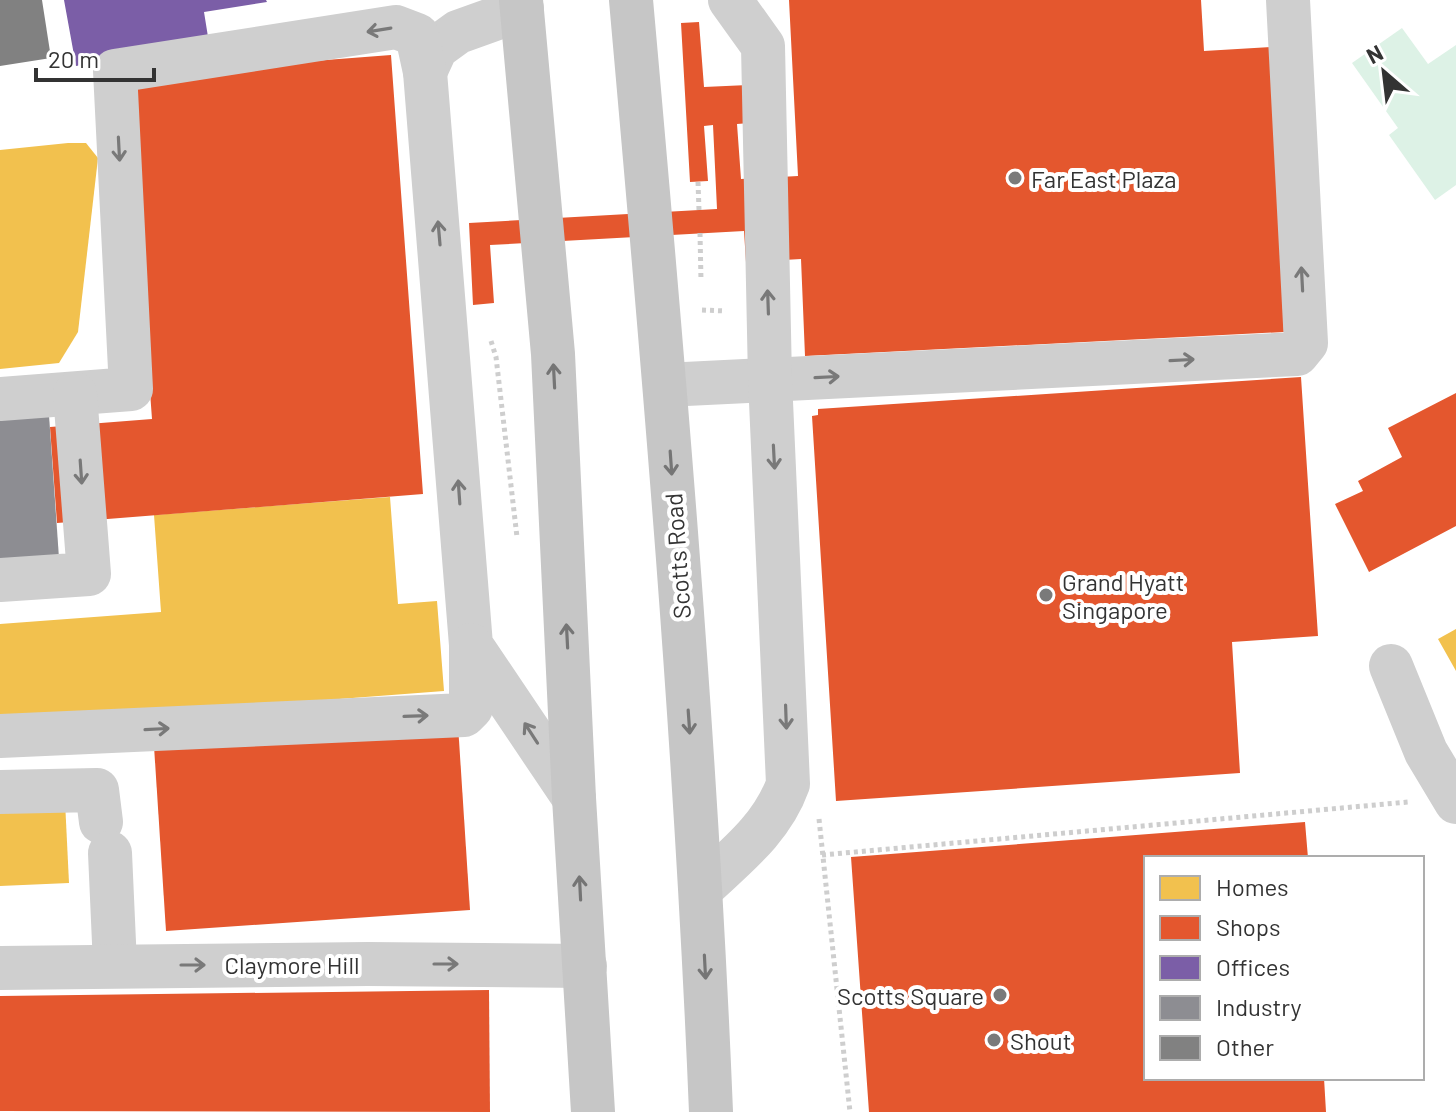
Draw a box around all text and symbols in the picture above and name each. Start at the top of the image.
one-way arrow [367,23,392,38]
scale bar [36,32,154,82]
north arrow [1344,32,1424,112]
text: N [1362,39,1387,68]
text: 20 m [48,44,99,73]
one-way arrow [111,135,126,162]
place label: Far East Plaza [1031,164,1176,193]
marker: Far East Plaza [1006,169,1024,187]
one-way arrow [431,220,446,247]
one-way arrow [1295,266,1310,293]
one-way arrow [761,289,776,316]
one-way arrow [1168,352,1195,367]
one-way arrow [547,363,562,390]
one-way arrow [813,369,840,384]
one-way arrow [767,443,782,470]
one-way arrow [664,449,679,476]
one-way arrow [74,458,89,485]
one-way arrow [451,479,466,506]
street label: Scotts Road [658,492,696,620]
place label: Grand Hyatt Singapore [1062,567,1184,624]
marker: Grand Hyatt Singapore [1037,586,1055,604]
one-way arrow [559,623,574,650]
one-way arrow [779,703,794,730]
one-way arrow [402,709,429,724]
one-way arrow [682,709,697,735]
one-way arrow [143,721,170,736]
one-way arrow [523,722,540,744]
legend [1144,856,1424,1080]
text: Homes [1216,872,1289,901]
one-way arrow [572,875,587,902]
text: Shops [1216,912,1281,941]
street label: Claymore Hill [224,950,360,979]
text: Offices [1216,952,1290,981]
one-way arrow [697,953,712,980]
one-way arrow [432,956,459,972]
one-way arrow [179,957,206,973]
place label: Scotts Square [837,981,984,1010]
marker: Scotts Square [991,986,1009,1004]
text: Industry [1216,992,1302,1021]
place label: Shout [1010,1026,1071,1055]
marker: Shout [985,1031,1003,1049]
text: Other [1216,1032,1274,1061]

